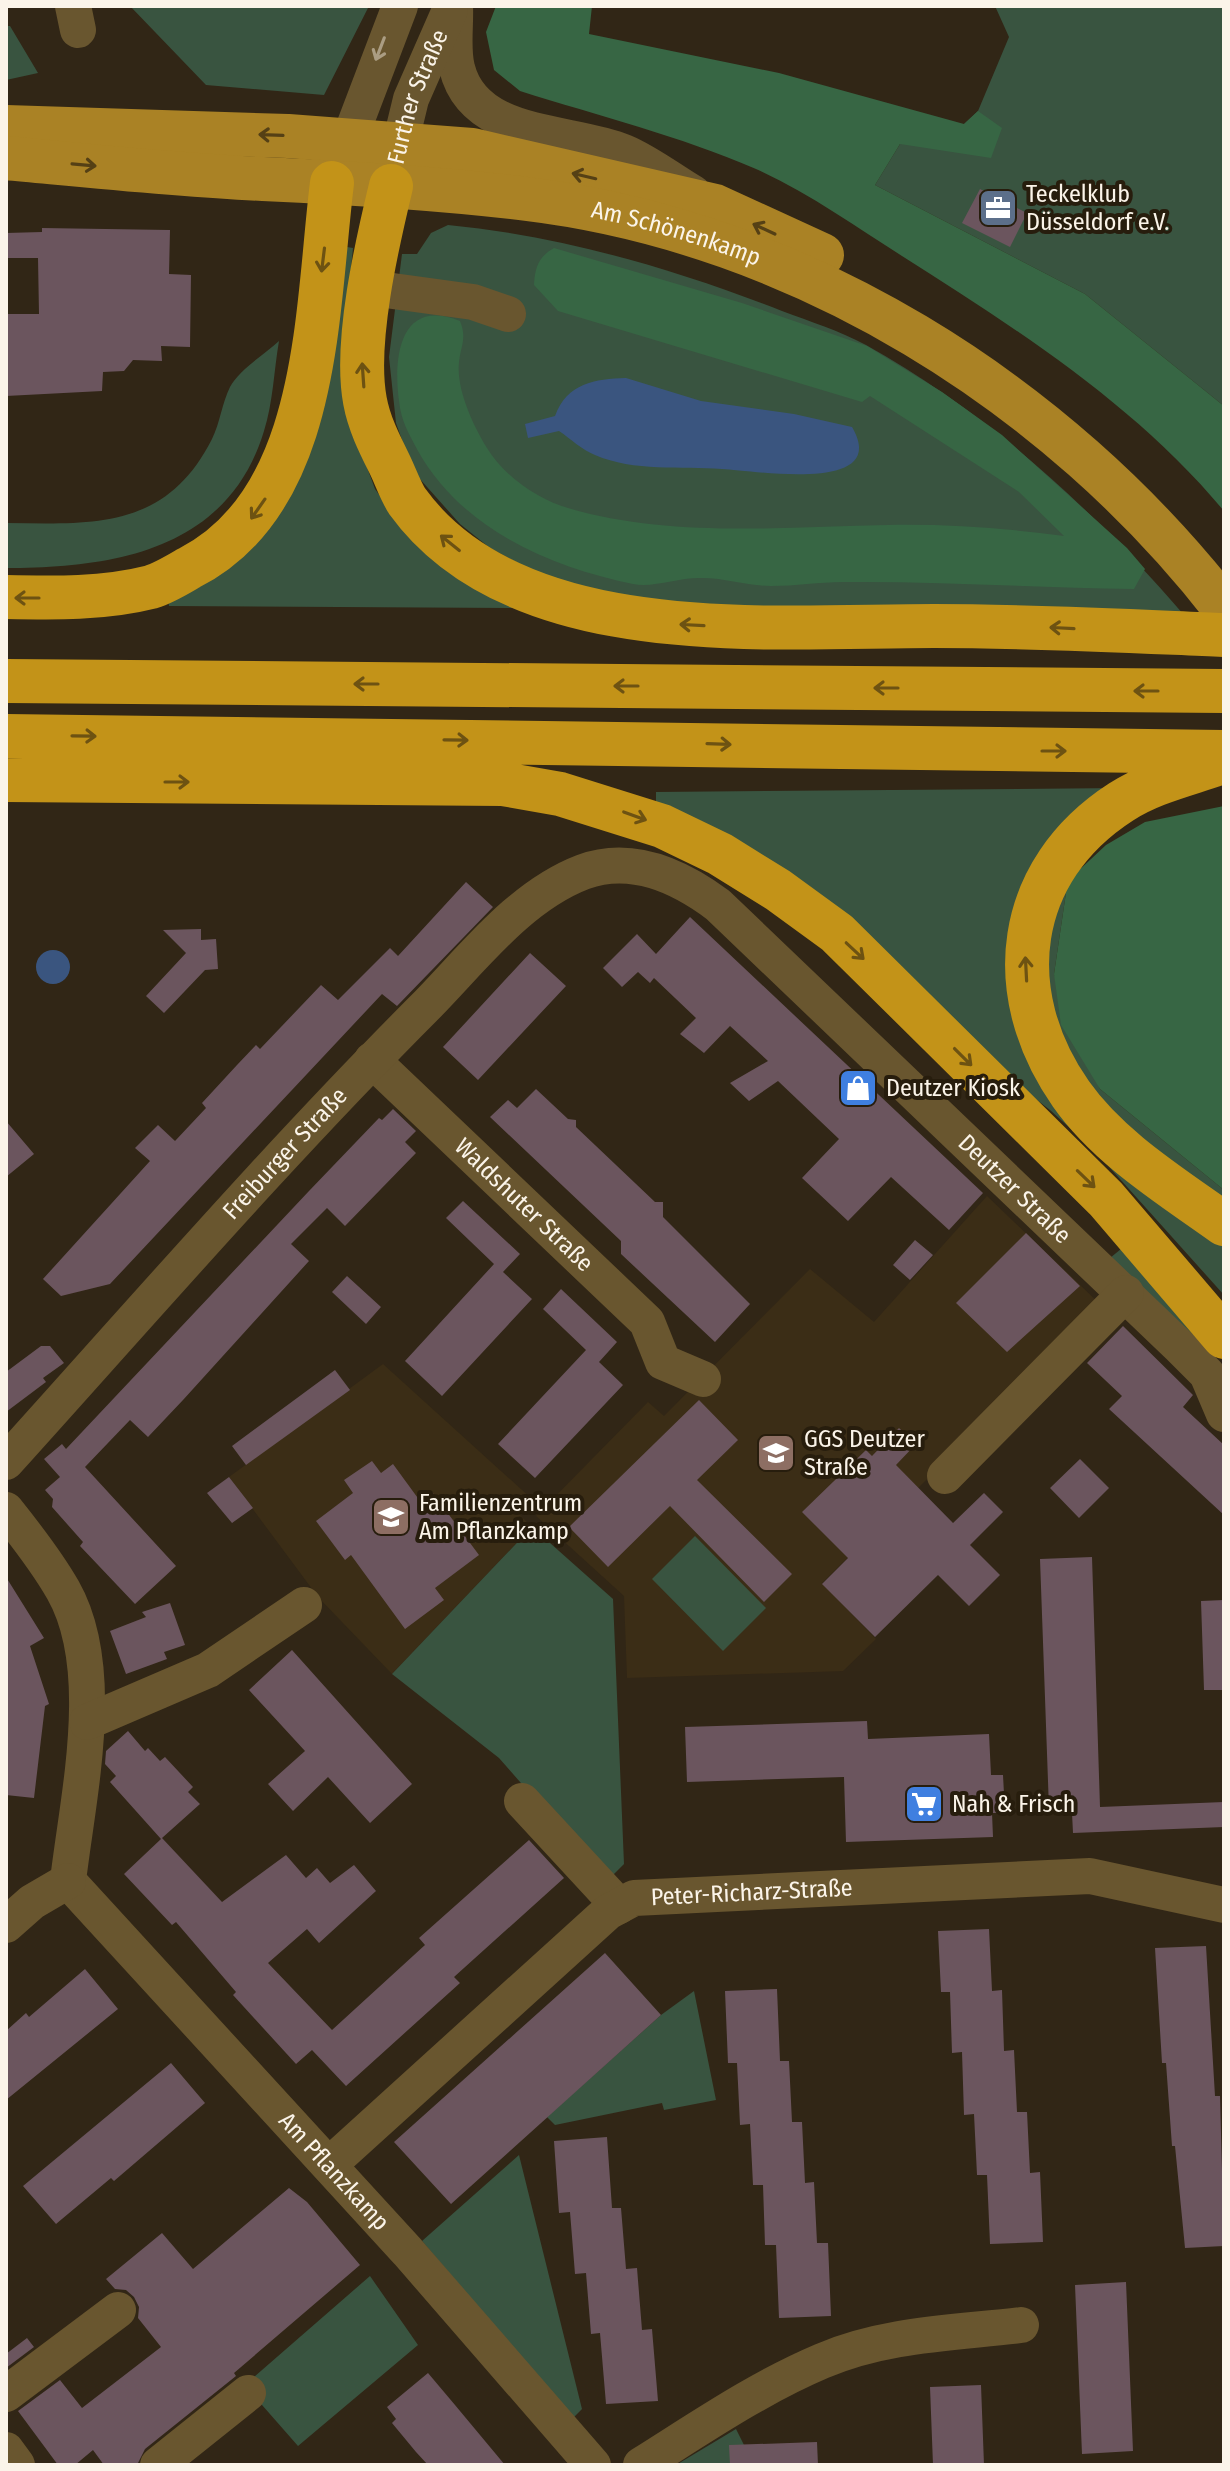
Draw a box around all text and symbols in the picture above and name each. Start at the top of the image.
street label: Further Straße [382,25,454,167]
one-way arrow [372,36,386,61]
one-way arrow [258,128,285,143]
one-way arrow [70,158,97,173]
one-way arrow [572,168,598,183]
place label: Teckelklub Düsseldorf e.V. [1026,180,1169,236]
office icon: Teckelklub Düsseldorf e.V. [977,187,1019,229]
street label: Am Schönenkamp [589,196,765,272]
one-way arrow [752,220,777,235]
one-way arrow [315,246,330,273]
one-way arrow [355,362,370,389]
one-way arrow [250,497,266,519]
one-way arrow [441,534,461,552]
one-way arrow [14,590,41,605]
one-way arrow [679,617,706,632]
one-way arrow [1049,620,1076,635]
one-way arrow [353,676,380,692]
one-way arrow [613,678,640,694]
one-way arrow [873,681,900,696]
one-way arrow [1133,683,1160,698]
one-way arrow [70,728,97,744]
one-way arrow [442,732,469,748]
one-way arrow [705,736,732,751]
one-way arrow [1040,743,1067,759]
one-way arrow [163,774,190,790]
one-way arrow [622,810,647,824]
one-way arrow [845,941,865,960]
one-way arrow [1018,956,1033,983]
one-way arrow [953,1047,972,1066]
shop icon: Deutzer Kiosk [837,1067,879,1109]
place label: Deutzer Kiosk [886,1074,1021,1102]
street label: Freiburger Straße [217,1082,353,1225]
street label: Deutzer Straße [953,1129,1077,1249]
street label: Waldshuter Straße [449,1132,599,1277]
one-way arrow [1076,1169,1095,1188]
place label: GGS Deutzer Straße [804,1425,925,1481]
school or university icon: GGS Deutzer Straße [755,1432,797,1474]
place label: Familienzentrum Am Pflanzkamp [419,1489,582,1545]
school or university icon: Familienzentrum Am Pflanzkamp [370,1496,412,1538]
supermarket icon: Nah & Frisch [903,1783,945,1825]
place label: Nah & Frisch [952,1790,1075,1818]
street label: Peter-Richarz-Straße [650,1873,853,1911]
street label: Am Pflanzkamp [273,2107,395,2236]

